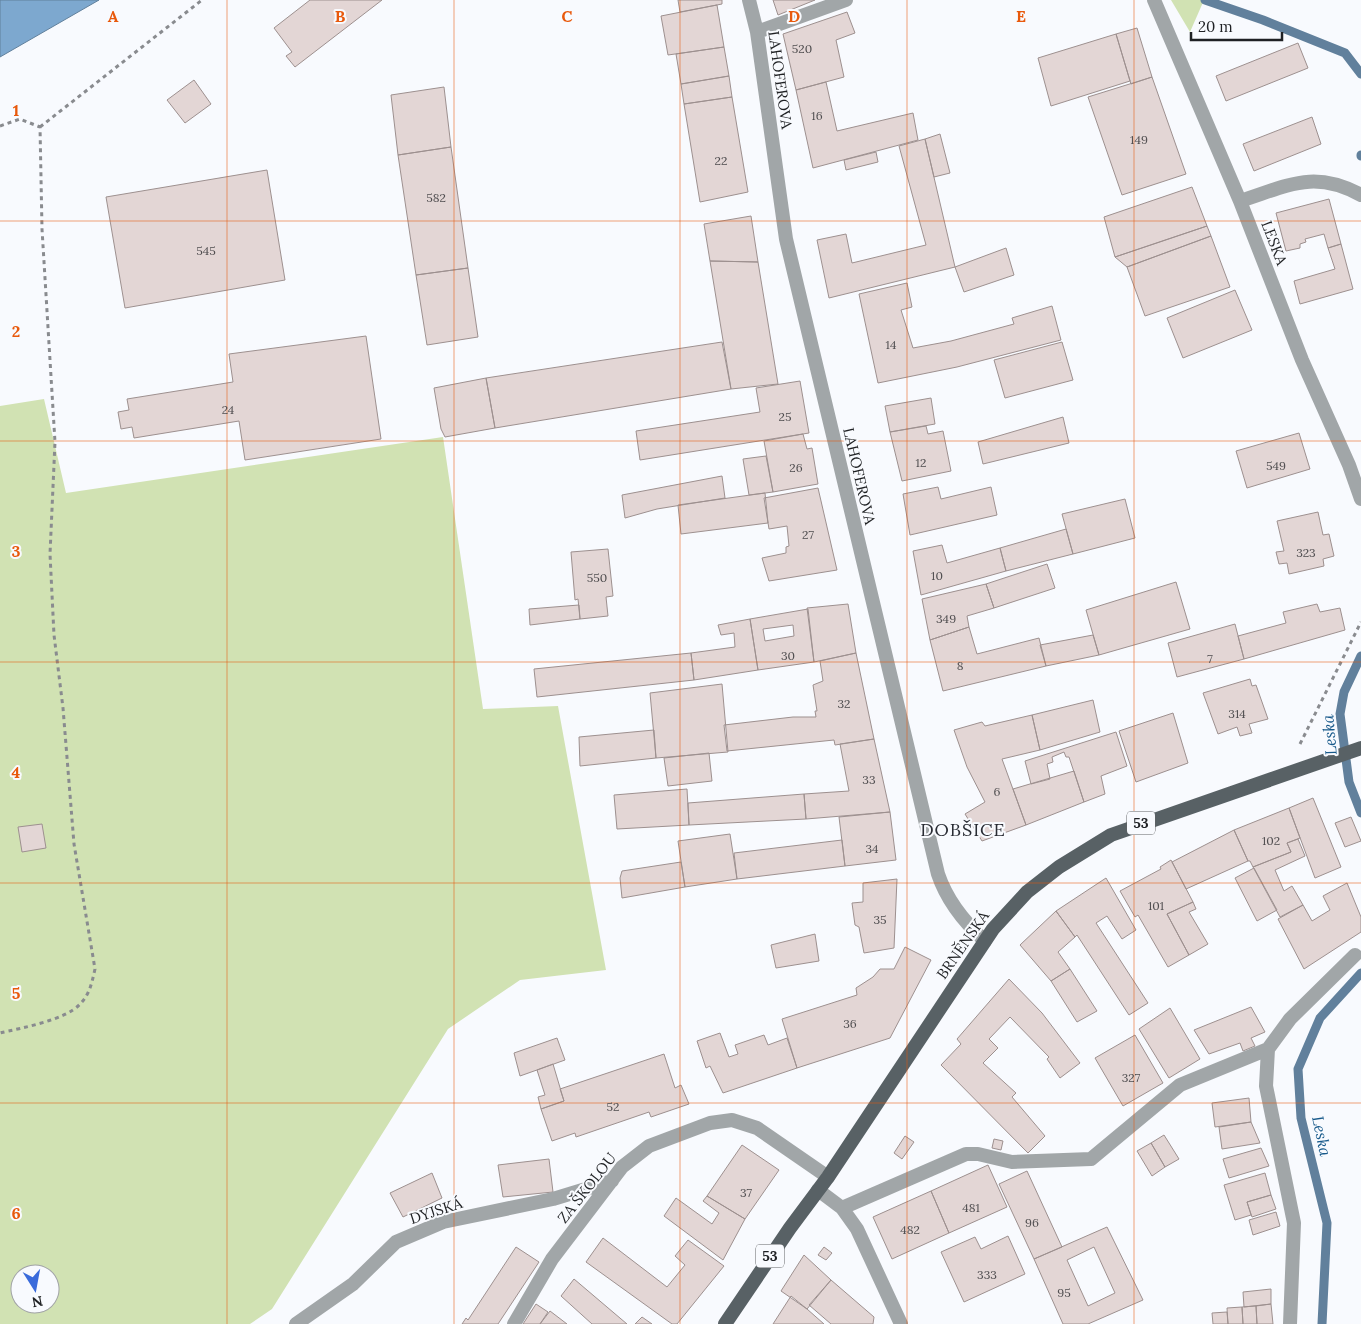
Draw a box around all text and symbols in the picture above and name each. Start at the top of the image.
text: A [108,6,119,26]
text: B [335,6,346,26]
text: C [561,6,573,26]
text: D [788,6,800,26]
text: E [1016,6,1026,26]
scale bar [1191,10,1282,42]
text: 20 m [1198,17,1233,36]
street label: LAHOFEROVA [764,30,797,131]
house number: 520 [792,41,812,56]
text: 1 [13,100,19,120]
house number: 16 [811,108,823,123]
house number: 149 [1130,132,1148,147]
house number: 22 [715,153,727,168]
house number: 582 [426,190,446,205]
street label: LESKA [1257,218,1292,268]
house number: 545 [196,243,216,258]
text: 2 [12,321,20,341]
house number: 14 [886,337,897,352]
house number: 24 [222,402,235,417]
house number: 25 [779,409,791,424]
street label: LAHOFEROVA [839,426,880,527]
house number: 12 [916,455,926,470]
house number: 549 [1266,458,1286,473]
house number: 26 [789,460,803,475]
house number: 27 [802,527,814,542]
text: 3 [12,541,21,561]
house number: 323 [1296,545,1316,560]
house number: 10 [931,568,943,583]
house number: 550 [587,570,607,585]
house number: 349 [936,611,956,626]
house number: 30 [781,648,795,663]
house number: 7 [1207,651,1213,666]
house number: 8 [957,658,964,673]
house number: 32 [837,696,851,711]
house number: 314 [1228,706,1246,721]
water label: Leska [1317,714,1341,756]
text: 4 [12,762,21,782]
house number: 33 [862,772,876,787]
house number: 6 [994,784,1001,799]
road number: 53 [1127,811,1155,834]
district label: DOBŠICE [920,818,1006,841]
house number: 102 [1262,833,1280,848]
house number: 34 [865,841,879,856]
house number: 101 [1148,898,1164,913]
street label: BRNĚNSKÁ [932,906,993,982]
house number: 35 [873,912,887,927]
text: 5 [12,983,21,1003]
house number: 36 [843,1016,857,1031]
house number: 327 [1122,1070,1141,1085]
house number: 52 [607,1099,619,1114]
water label: Leska [1308,1114,1336,1158]
street label: ZA ŠKOLOU [553,1149,620,1227]
house number: 37 [740,1185,752,1200]
street label: DYJSKÁ [407,1193,465,1228]
house number: 481 [962,1200,980,1215]
text: 6 [11,1203,21,1223]
house number: 96 [1025,1215,1039,1230]
house number: 482 [900,1222,920,1237]
road number: 53 [756,1244,784,1268]
north arrow [10,1264,60,1314]
house number: 333 [977,1267,997,1282]
house number: 95 [1057,1285,1071,1300]
text: N [30,1292,45,1312]

